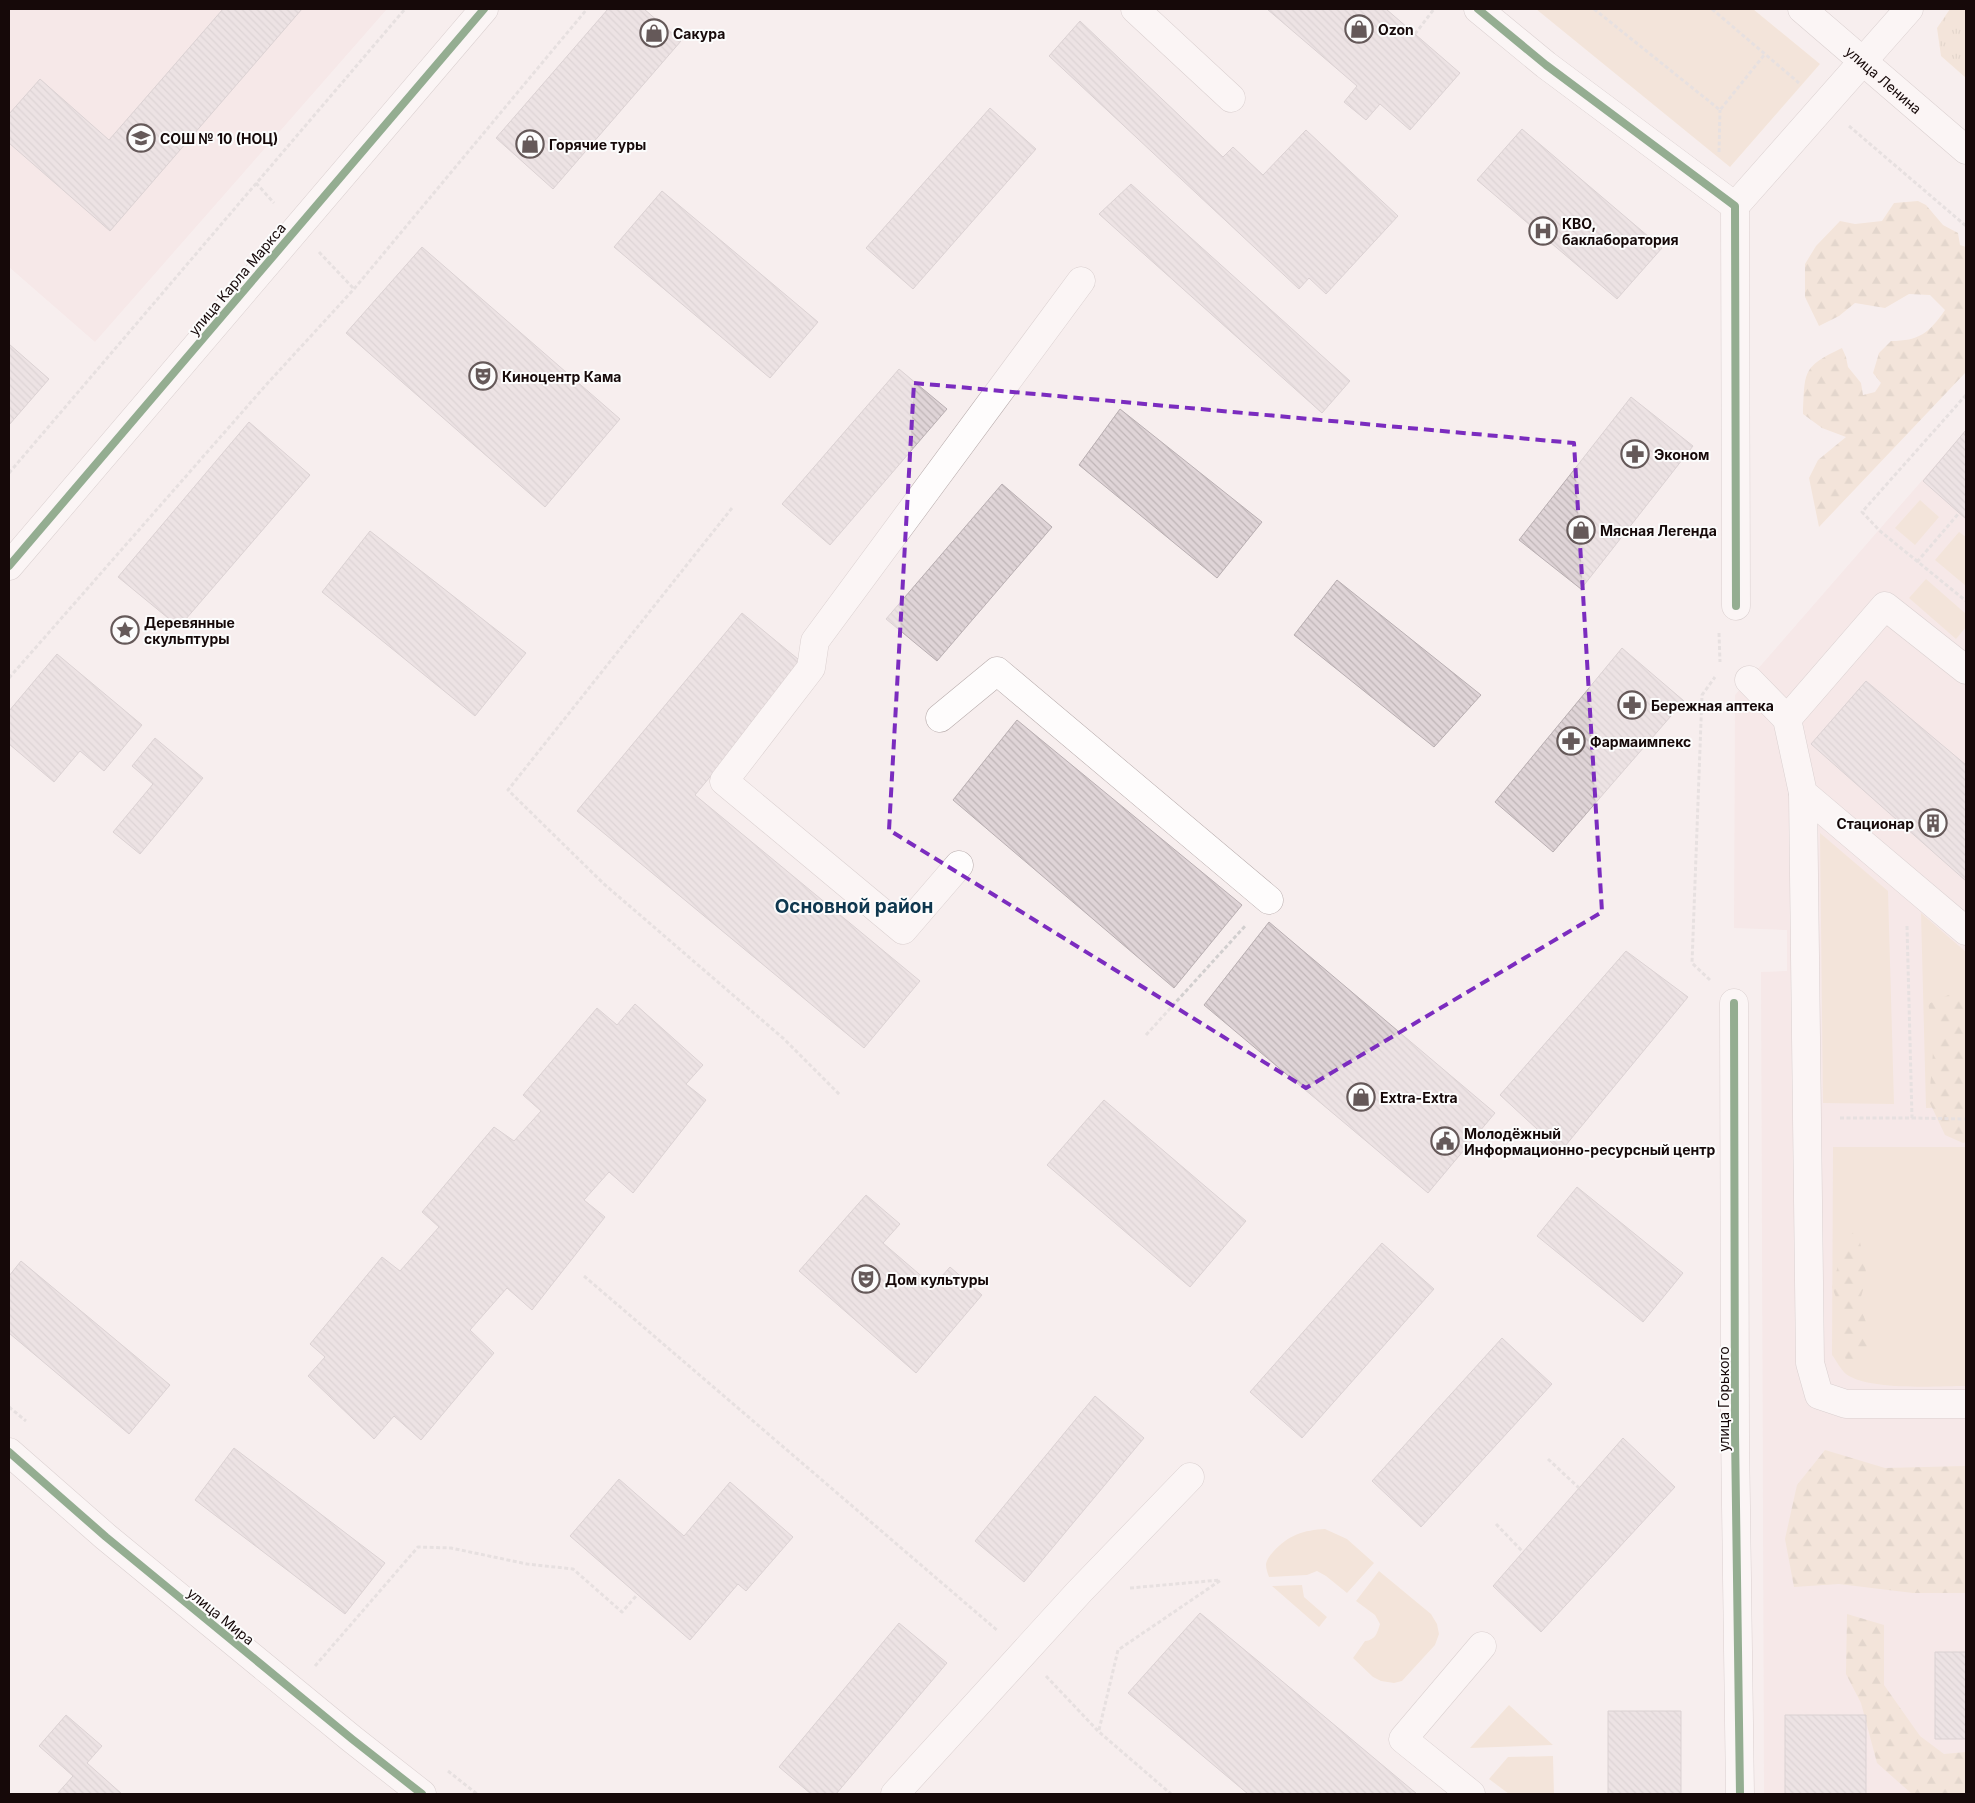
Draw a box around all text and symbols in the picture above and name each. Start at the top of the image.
shop icon: Ozon [1344,14,1374,44]
shop icon: Сакура [639,18,669,48]
place label: Ozon [1378,21,1414,38]
place label: Сакура [673,25,725,42]
street label: улица Ленина [1842,42,1926,117]
school or university icon: СОШ № 10 (НОЦ) [126,123,156,153]
shop icon: Горячие туры [515,129,545,159]
place label: СОШ № 10 (НОЦ) [160,130,278,147]
place label: Горячие туры [549,136,646,153]
place label: КВО, баклаборатория [1562,215,1679,248]
hospital icon: КВО, баклаборатория [1528,216,1558,246]
street label: улица Карла Маркса [185,219,289,339]
theatre icon: Киноцентр Кама [468,361,498,391]
place label: Киноцентр Кама [502,368,621,385]
pharmacy icon: Эконом [1620,439,1650,469]
place label: Эконом [1654,446,1709,463]
shop icon: Мясная Легенда [1566,515,1596,545]
place label: Мясная Легенда [1600,522,1717,539]
place label: Деревянные скульптуры [144,614,235,647]
place icon: Деревянные скульптуры [110,615,140,645]
pharmacy icon: Бережная аптека [1617,690,1647,720]
place label: Бережная аптека [1651,697,1774,714]
pharmacy icon: Фармаимпекс [1556,726,1586,756]
place label: Фармаимпекс [1590,733,1691,750]
building icon: Стационар [1918,808,1948,838]
place label: Стационар [1836,815,1914,832]
district label: Основной район [775,895,933,918]
shop icon: Extra-Extra [1346,1082,1376,1112]
place label: Extra-Extra [1380,1089,1458,1106]
place label: Молодёжный Информационно-ресурсный центр [1464,1125,1716,1158]
public building icon: Молодёжный Информационно-ресурсный центр [1430,1126,1460,1156]
theatre icon: Дом культуры [851,1264,881,1294]
place label: Дом культуры [885,1271,989,1288]
street label: улица Горького [1715,1346,1732,1452]
street label: улица Мира [184,1584,258,1648]

